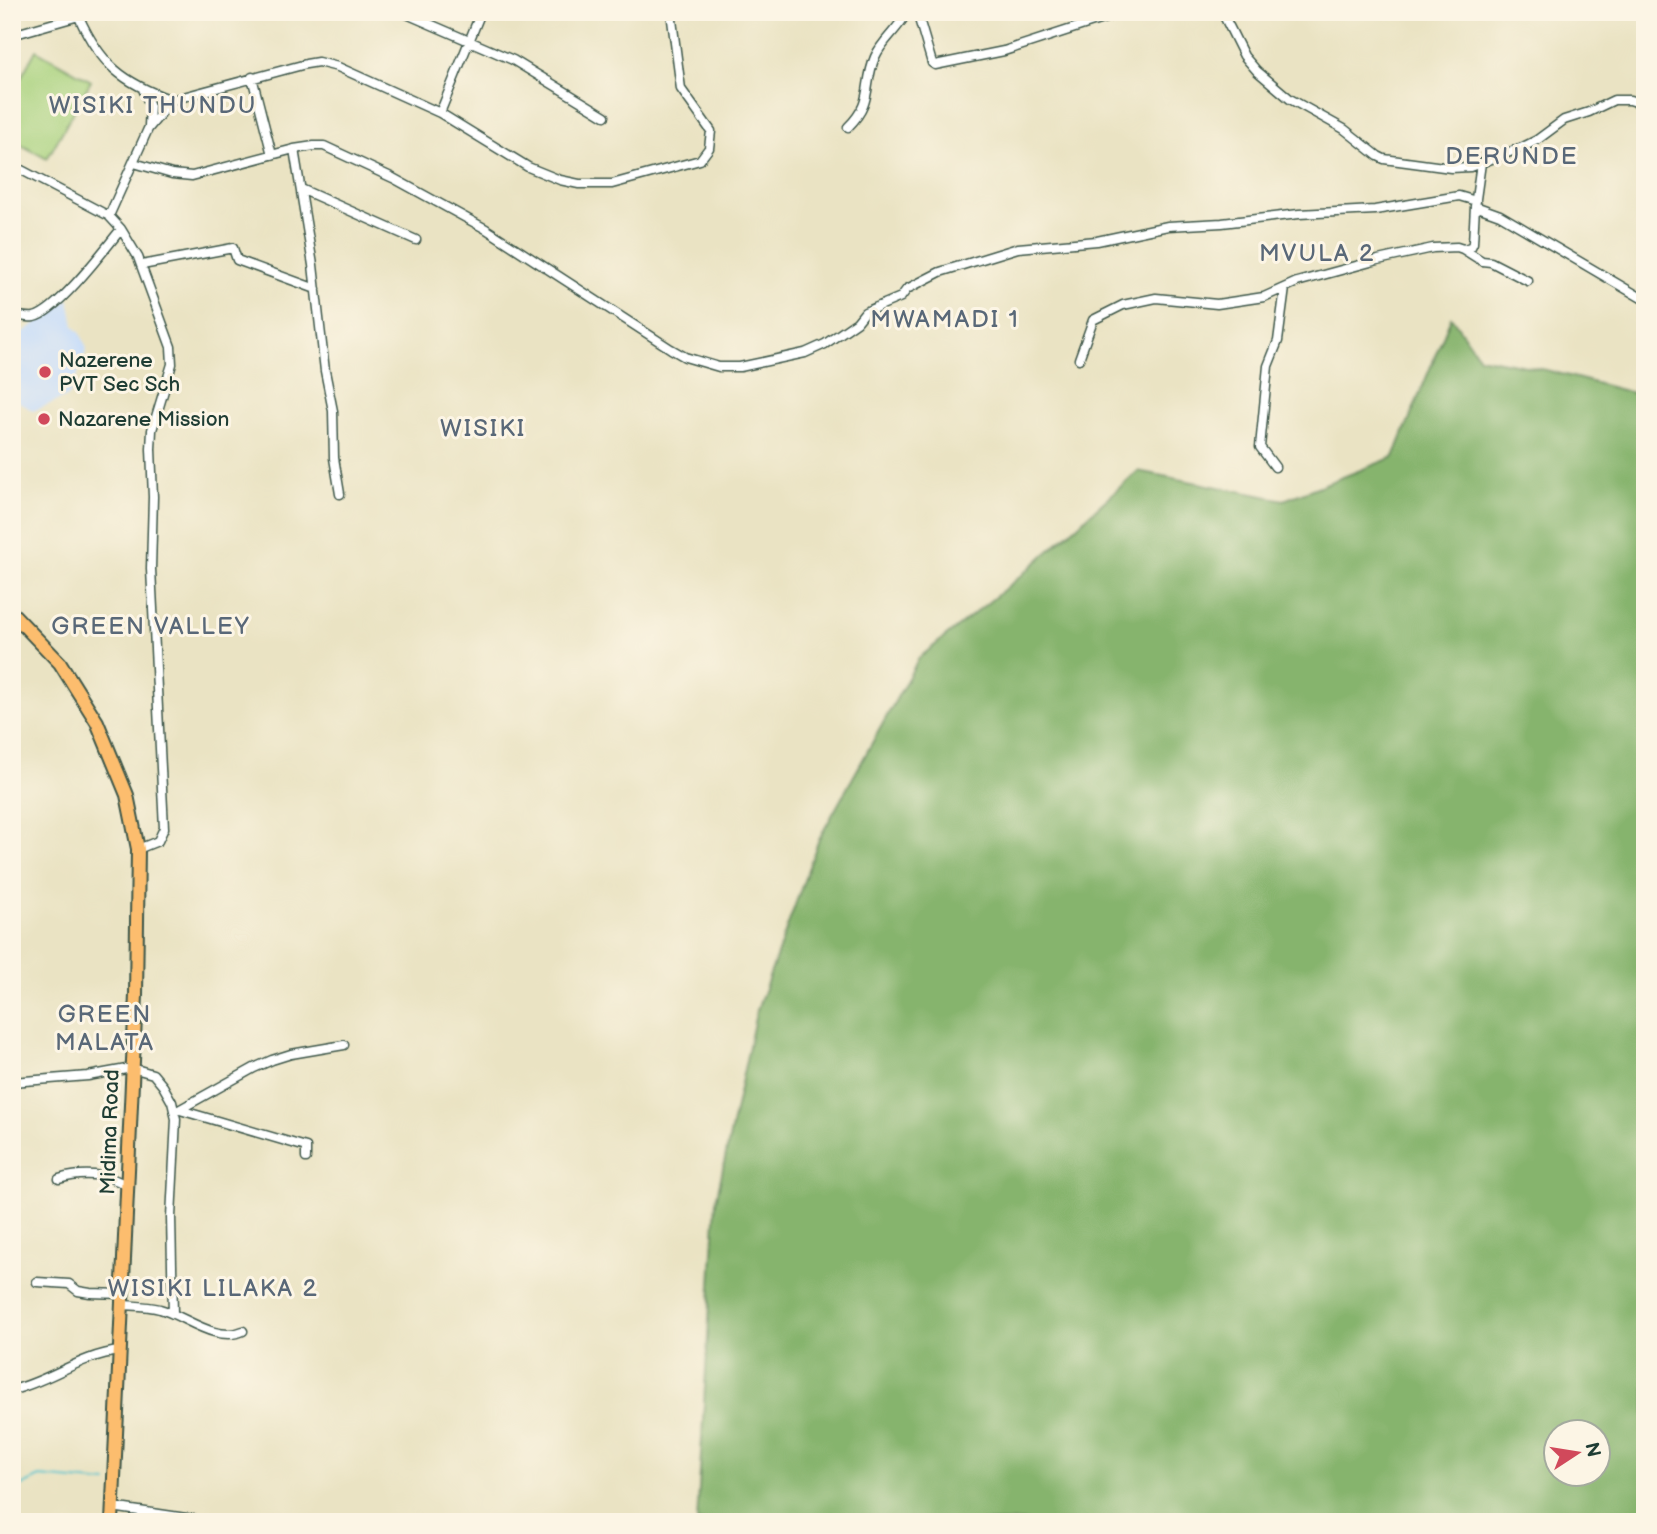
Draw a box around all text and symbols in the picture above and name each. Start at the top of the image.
district label: WISIKI THUNDU [49,91,257,120]
district label: DERUNDE [1445,142,1579,171]
district label: MVULA 2 [1259,239,1375,268]
district label: MWAMADI 1 [870,305,1020,334]
place label: Nazerene PVT Sec Sch [59,348,180,397]
marker: Nazerene PVT Sec Sch [37,364,53,380]
place label: Nazarene Mission [58,407,229,432]
marker: Nazarene Mission [36,411,52,427]
district label: WISIKI [440,414,526,443]
district label: GREEN VALLEY [51,612,251,641]
district label: GREEN MALATA [55,1000,155,1057]
street label: Midima Road [95,1069,125,1195]
district label: WISIKI LILAKA 2 [107,1274,319,1303]
north arrow [1542,1418,1612,1488]
text: N [1579,1440,1605,1459]

